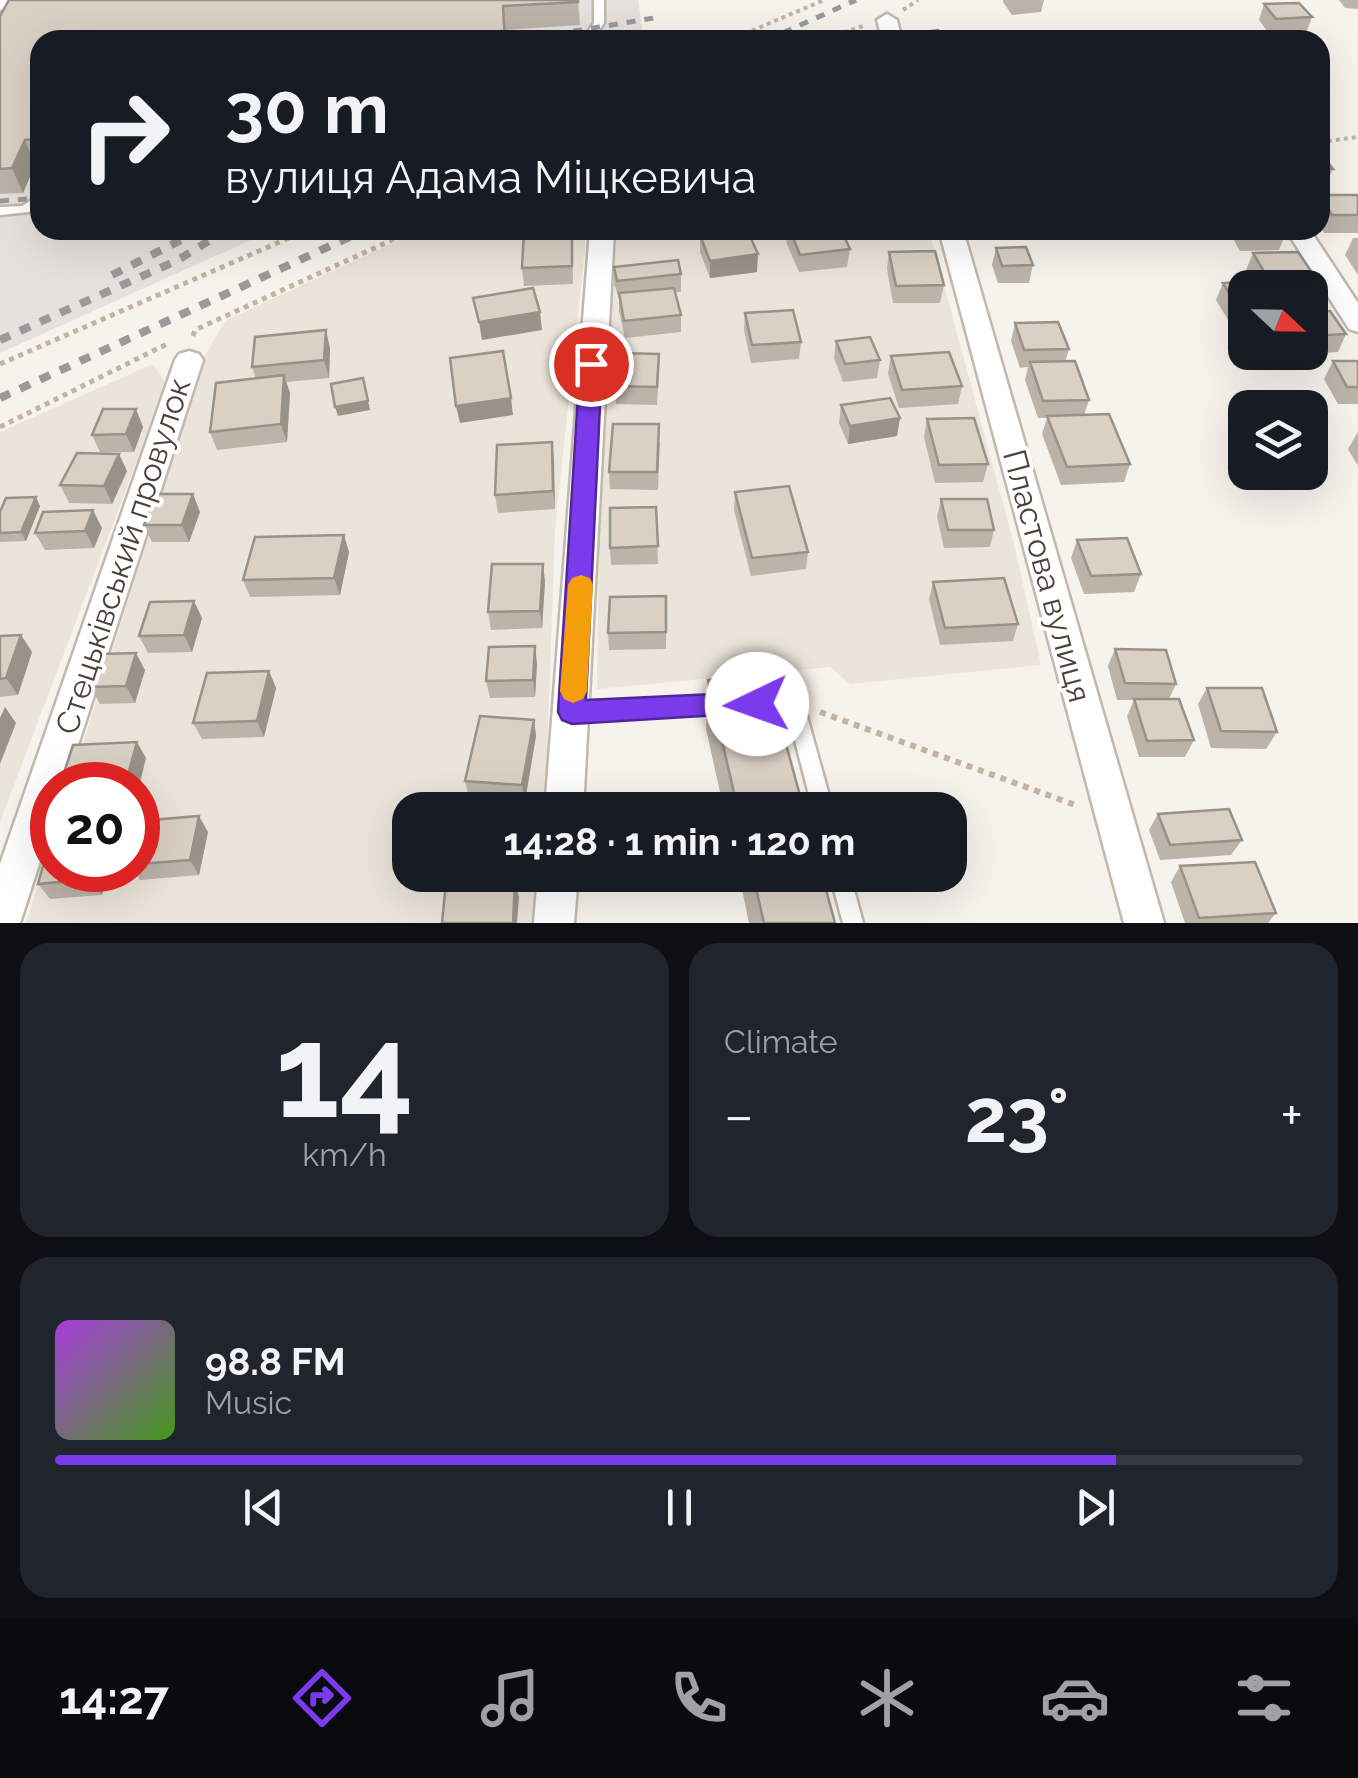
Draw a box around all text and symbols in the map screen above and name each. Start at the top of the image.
text: 30 m [225,67,389,149]
icon: right [60,70,190,200]
text: вулиця Адама Міцкевича [225,151,756,204]
north arrow [1228,270,1328,370]
map controls [1228,270,1328,490]
pin [549,322,634,407]
icon: arrive [564,337,619,392]
street label: Стецьківський провулок [47,373,198,739]
button: layers [1228,390,1328,490]
street label: Пластова вулиця [996,446,1099,706]
position arrow [705,652,809,756]
speed limit sign: 20 [30,762,160,892]
text: 14:28 · 1 min · 120 m [504,819,855,864]
text: 14 [275,995,414,1147]
text: Climate [724,1023,838,1060]
text: 23° [965,1071,1069,1160]
text: − [724,1083,754,1148]
text: + [1280,1083,1303,1148]
text: km/h [302,1136,387,1173]
text: 98.8 FM [205,1339,346,1384]
text: Music [205,1384,292,1421]
icon: previous [236,1480,291,1535]
icon: pause [652,1480,707,1535]
icon: next [1068,1480,1123,1535]
icon: directions [287,1663,357,1733]
icon: music [475,1663,545,1733]
icon: phone [664,1663,734,1733]
icon: climate [852,1663,922,1733]
icon: car [1040,1663,1110,1733]
icon: filters [1229,1663,1299,1733]
text: 14:27 [59,1672,169,1725]

